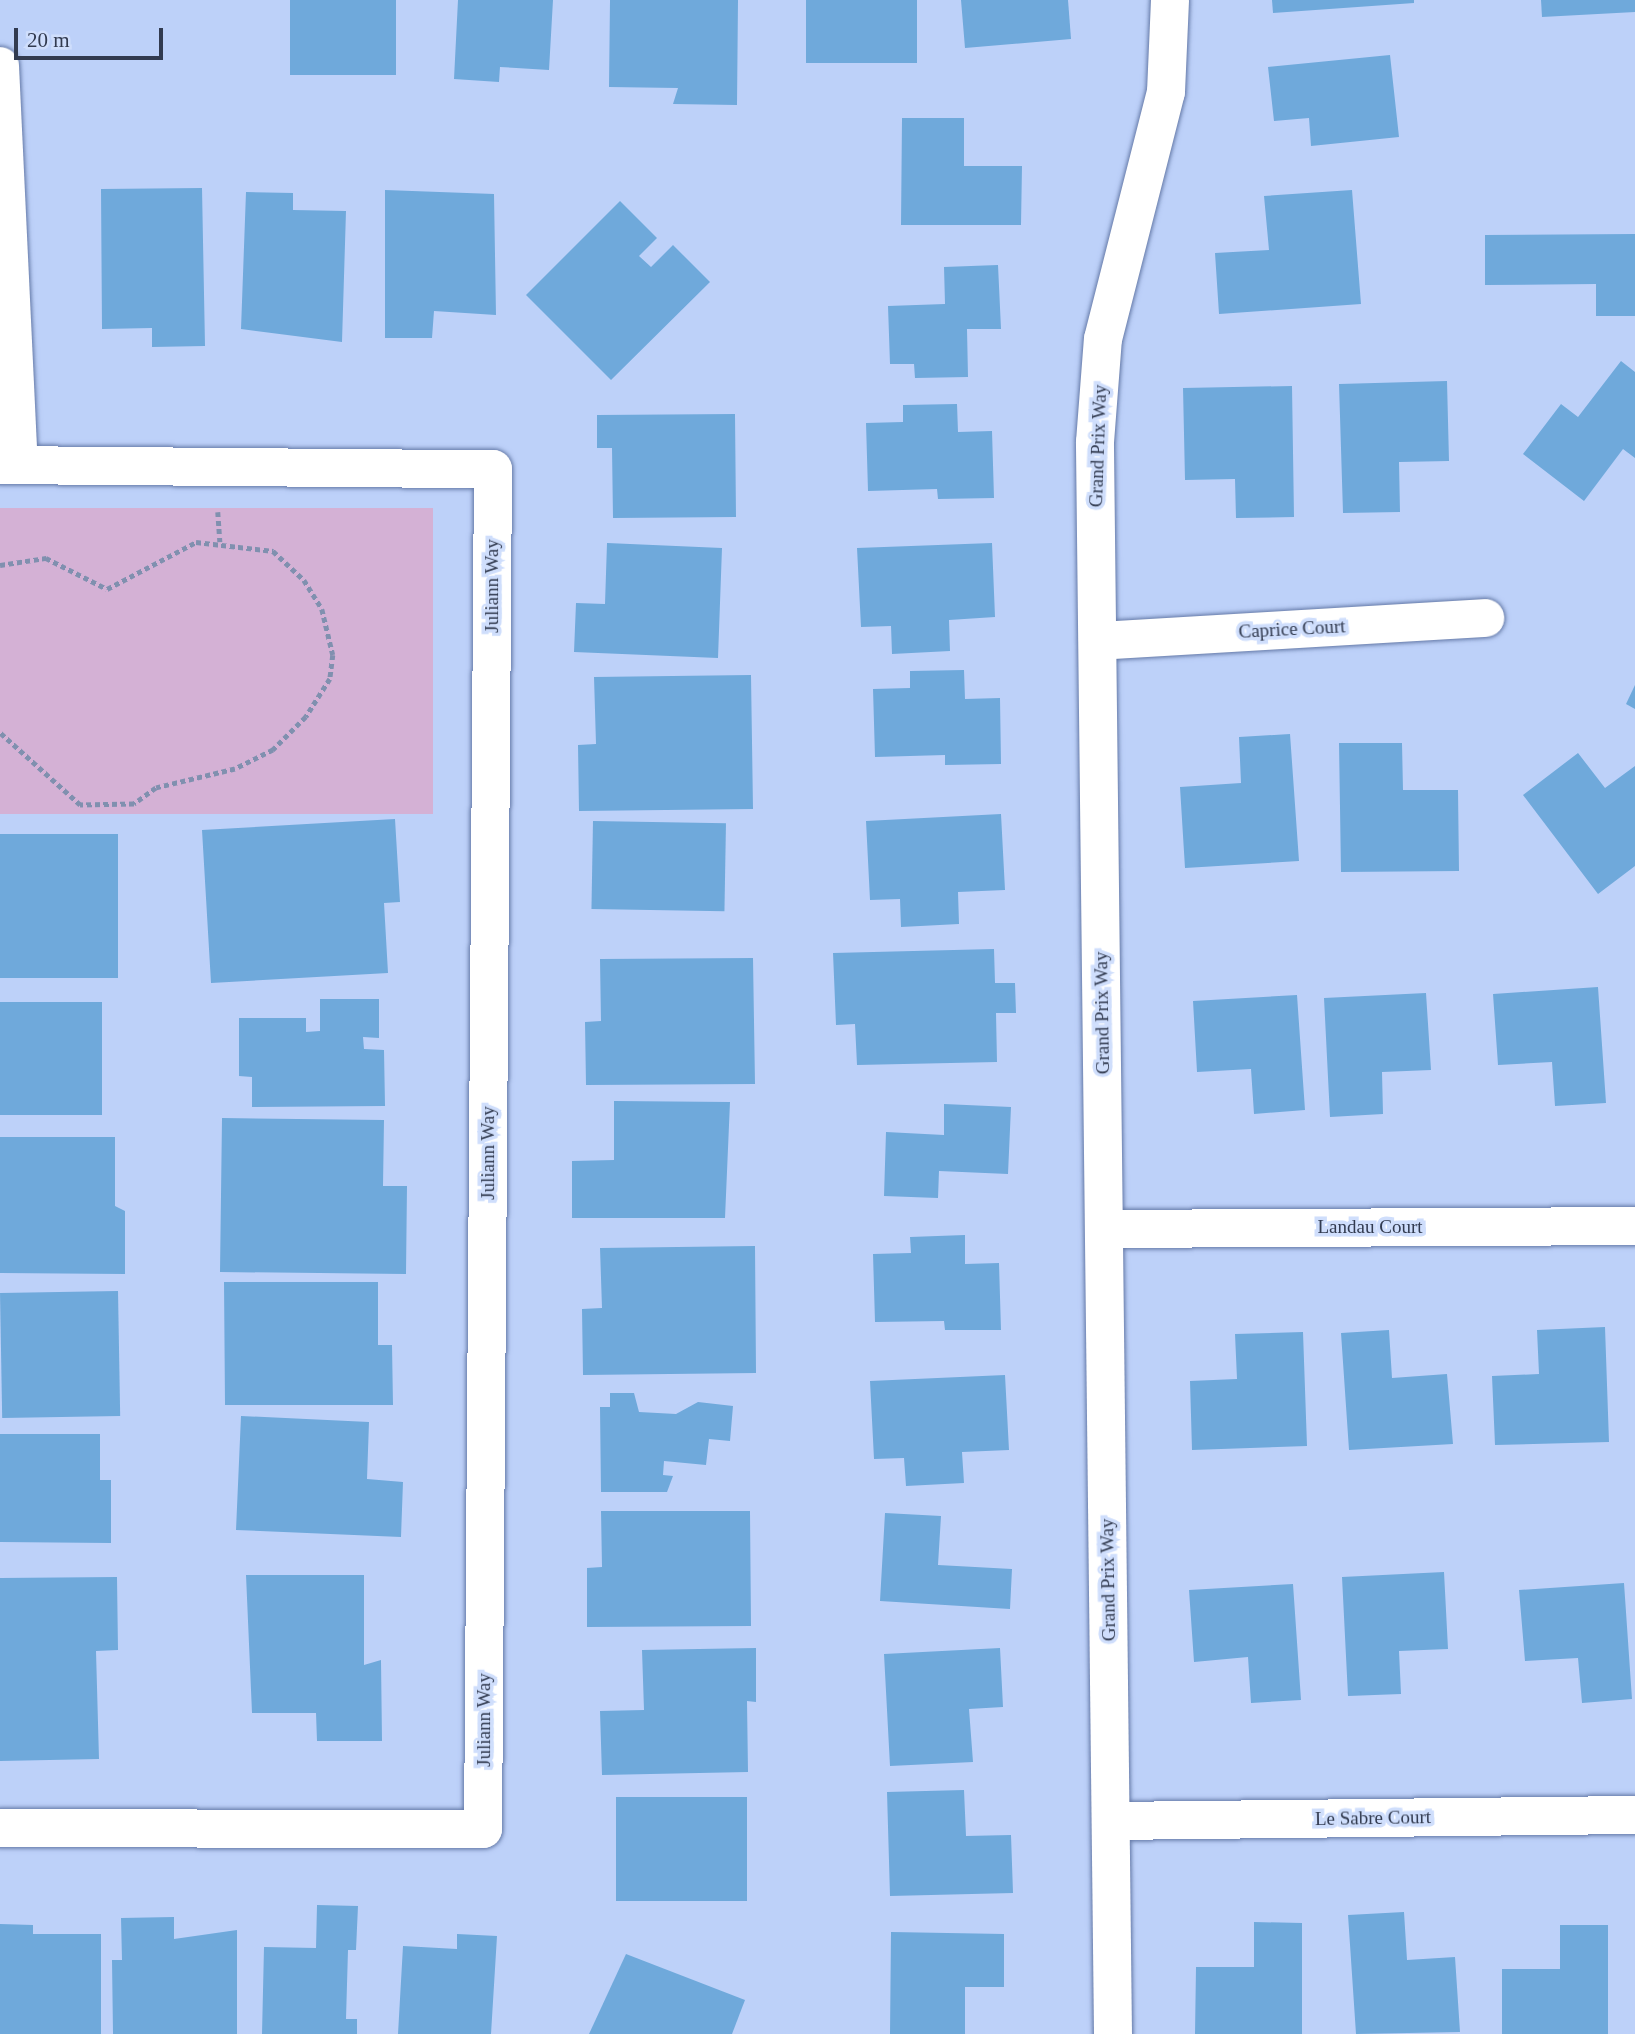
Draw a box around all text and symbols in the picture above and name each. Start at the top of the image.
scale bar [18,14,166,58]
text: 20 m [27,28,70,52]
street label: Grand Prix Way [1084,384,1112,508]
street label: Juliann Way [481,539,503,633]
street label: Caprice Court [1238,615,1346,643]
street label: Grand Prix Way [1090,951,1114,1075]
street label: Juliann Way [477,1106,499,1200]
street label: Landau Court [1317,1216,1423,1238]
street label: Grand Prix Way [1096,1518,1120,1642]
street label: Juliann Way [473,1673,495,1767]
street label: Le Sabre Court [1315,1806,1431,1830]

